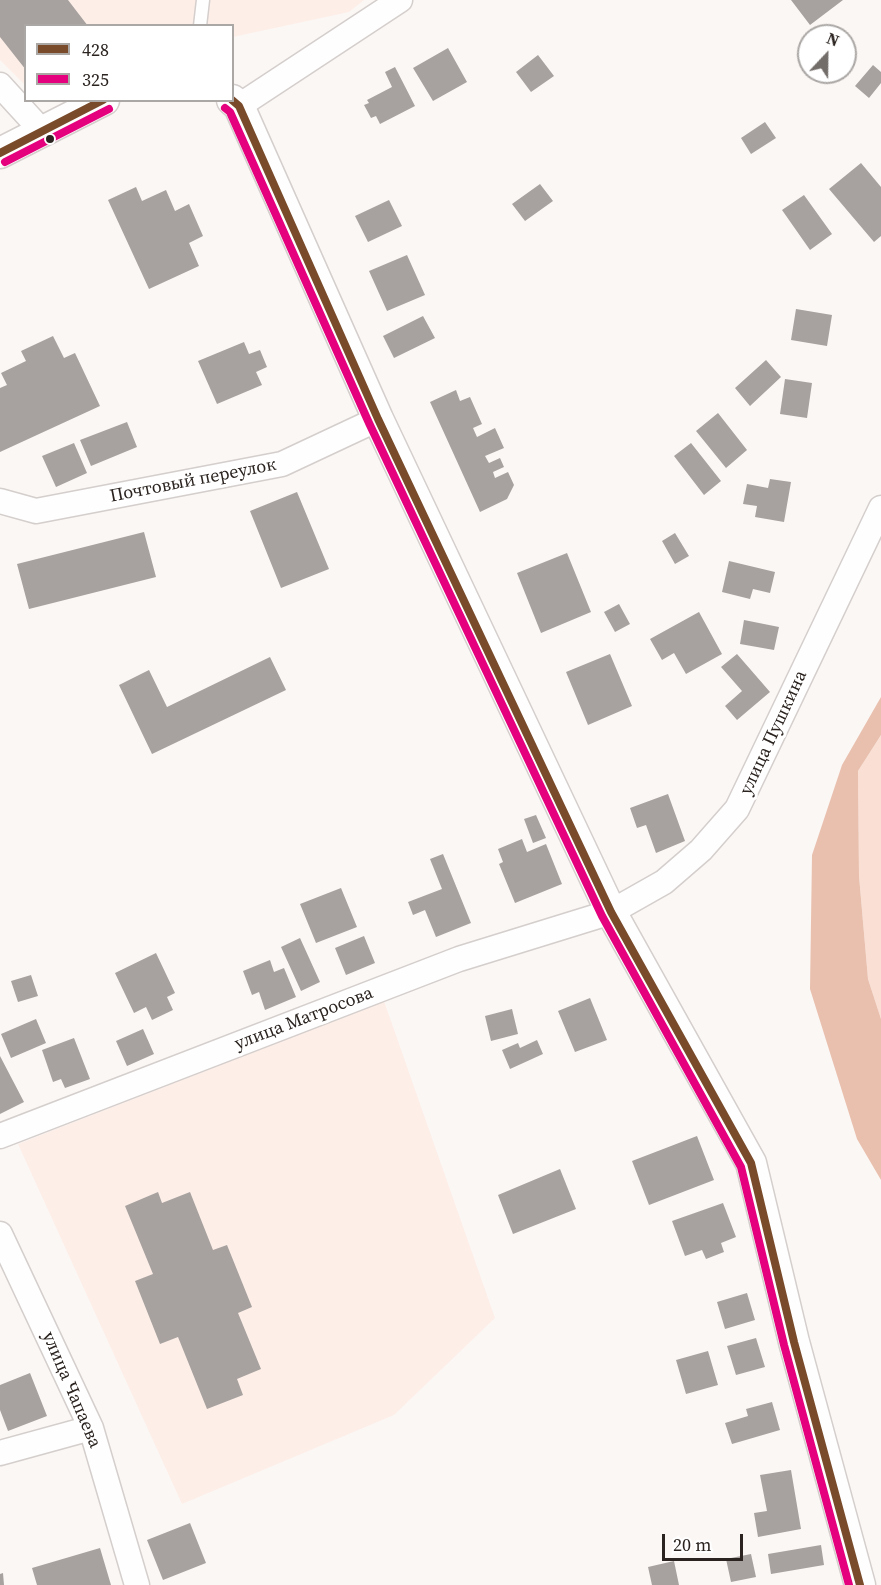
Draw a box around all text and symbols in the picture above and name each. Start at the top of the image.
legend [24,24,234,102]
north arrow [797,24,857,84]
text: N [823,27,843,52]
text: 428 [82,37,109,62]
text: 325 [82,67,109,92]
unlabelled marker [44,133,56,145]
street label: Почтовый переулок [108,454,278,508]
street label: улица Пушкина [736,667,812,799]
street label: улица Матросова [232,983,376,1055]
street label: улица Чапаева [37,1329,105,1451]
scale bar [665,1522,746,1560]
text: 20 m [673,1532,711,1557]

